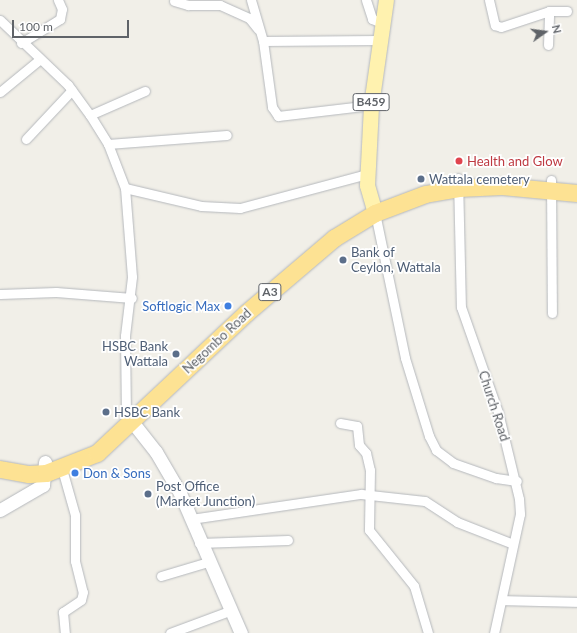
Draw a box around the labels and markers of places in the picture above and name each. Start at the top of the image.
place label: Health and Glow [467,153,563,169]
marker: Health and Glow [454,156,464,166]
place label: Wattala cemetery [429,171,530,187]
marker: Wattala cemetery [416,174,426,184]
place label: Bank of Ceylon, Wattala [351,245,441,276]
marker: Bank of Ceylon, Wattala [338,255,348,265]
place label: Softlogic Max [142,298,220,314]
marker: Softlogic Max [223,301,233,311]
place label: HSBC Bank Wattala [102,339,168,370]
marker: HSBC Bank Wattala [171,349,181,359]
place label: HSBC Bank [114,404,180,420]
marker: HSBC Bank [101,407,111,417]
place label: Don & Sons [83,465,151,481]
marker: Don & Sons [70,468,80,478]
place label: Post Office (Market Junction) [156,479,255,510]
marker: Post Office (Market Junction) [143,489,153,499]

